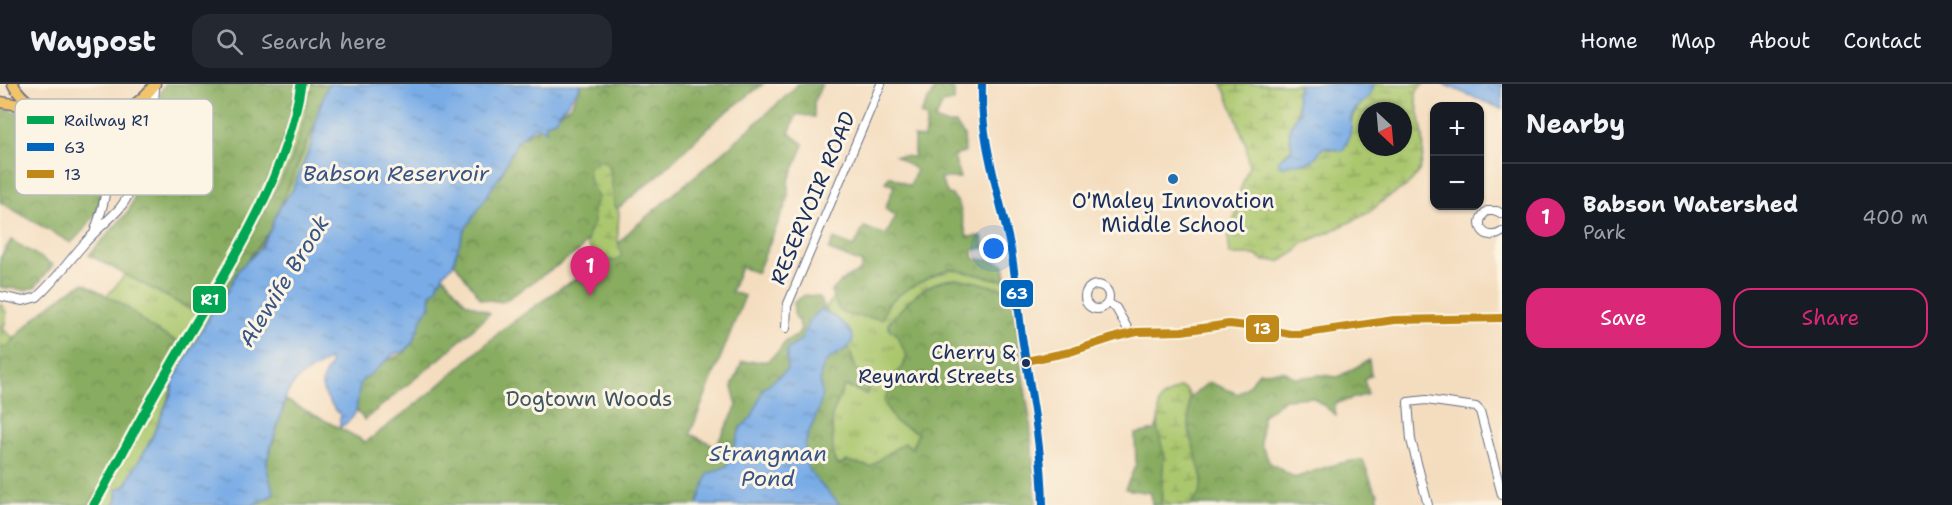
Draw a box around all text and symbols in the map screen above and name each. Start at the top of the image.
search box [192,14,612,68]
text: Waypost [30,22,156,60]
icon: search [213,25,246,58]
text: Search here [261,27,387,56]
text: Home [1580,27,1638,55]
text: Map [1671,27,1716,55]
text: About [1749,27,1810,55]
text: Contact [1843,27,1922,55]
legend [15,99,213,195]
north arrow [1358,102,1412,156]
map controls [1430,102,1484,210]
button: + [1430,102,1484,156]
text: Nearby [1526,106,1625,141]
street label: RESERVOIR ROAD [764,107,862,289]
text: Railway R1 [64,110,149,131]
text: 63 [64,137,85,158]
button: − [1430,156,1484,210]
water label: Babson Reservoir [303,159,490,188]
text: 13 [64,164,81,185]
marker: O'Maley Innovation Middle School [1166,172,1180,186]
place label: O'Maley Innovation Middle School [1072,187,1274,239]
text: Babson Watershed [1583,190,1798,219]
text: 1 [1541,204,1550,230]
text: 400 m [1862,204,1928,230]
water label: Alewife Brook [232,210,336,352]
text: Park [1583,219,1626,245]
your location [979,234,1008,263]
pin: 1 [570,246,610,296]
line badge: 63 [1000,279,1034,308]
text: 63 [1006,283,1028,304]
line badge: R1 [192,285,227,314]
button: Save [1526,288,1721,348]
button: Share [1733,288,1928,348]
text: R1 [201,289,219,310]
line badge: 13 [1245,314,1280,343]
text: 13 [1253,318,1271,339]
place label: Cherry & Reynard Streets [858,339,1016,389]
marker: Cherry & Reynard Streets [1020,357,1032,369]
park label: Dogtown Woods [506,385,672,413]
water label: Strangman Pond [709,439,827,493]

